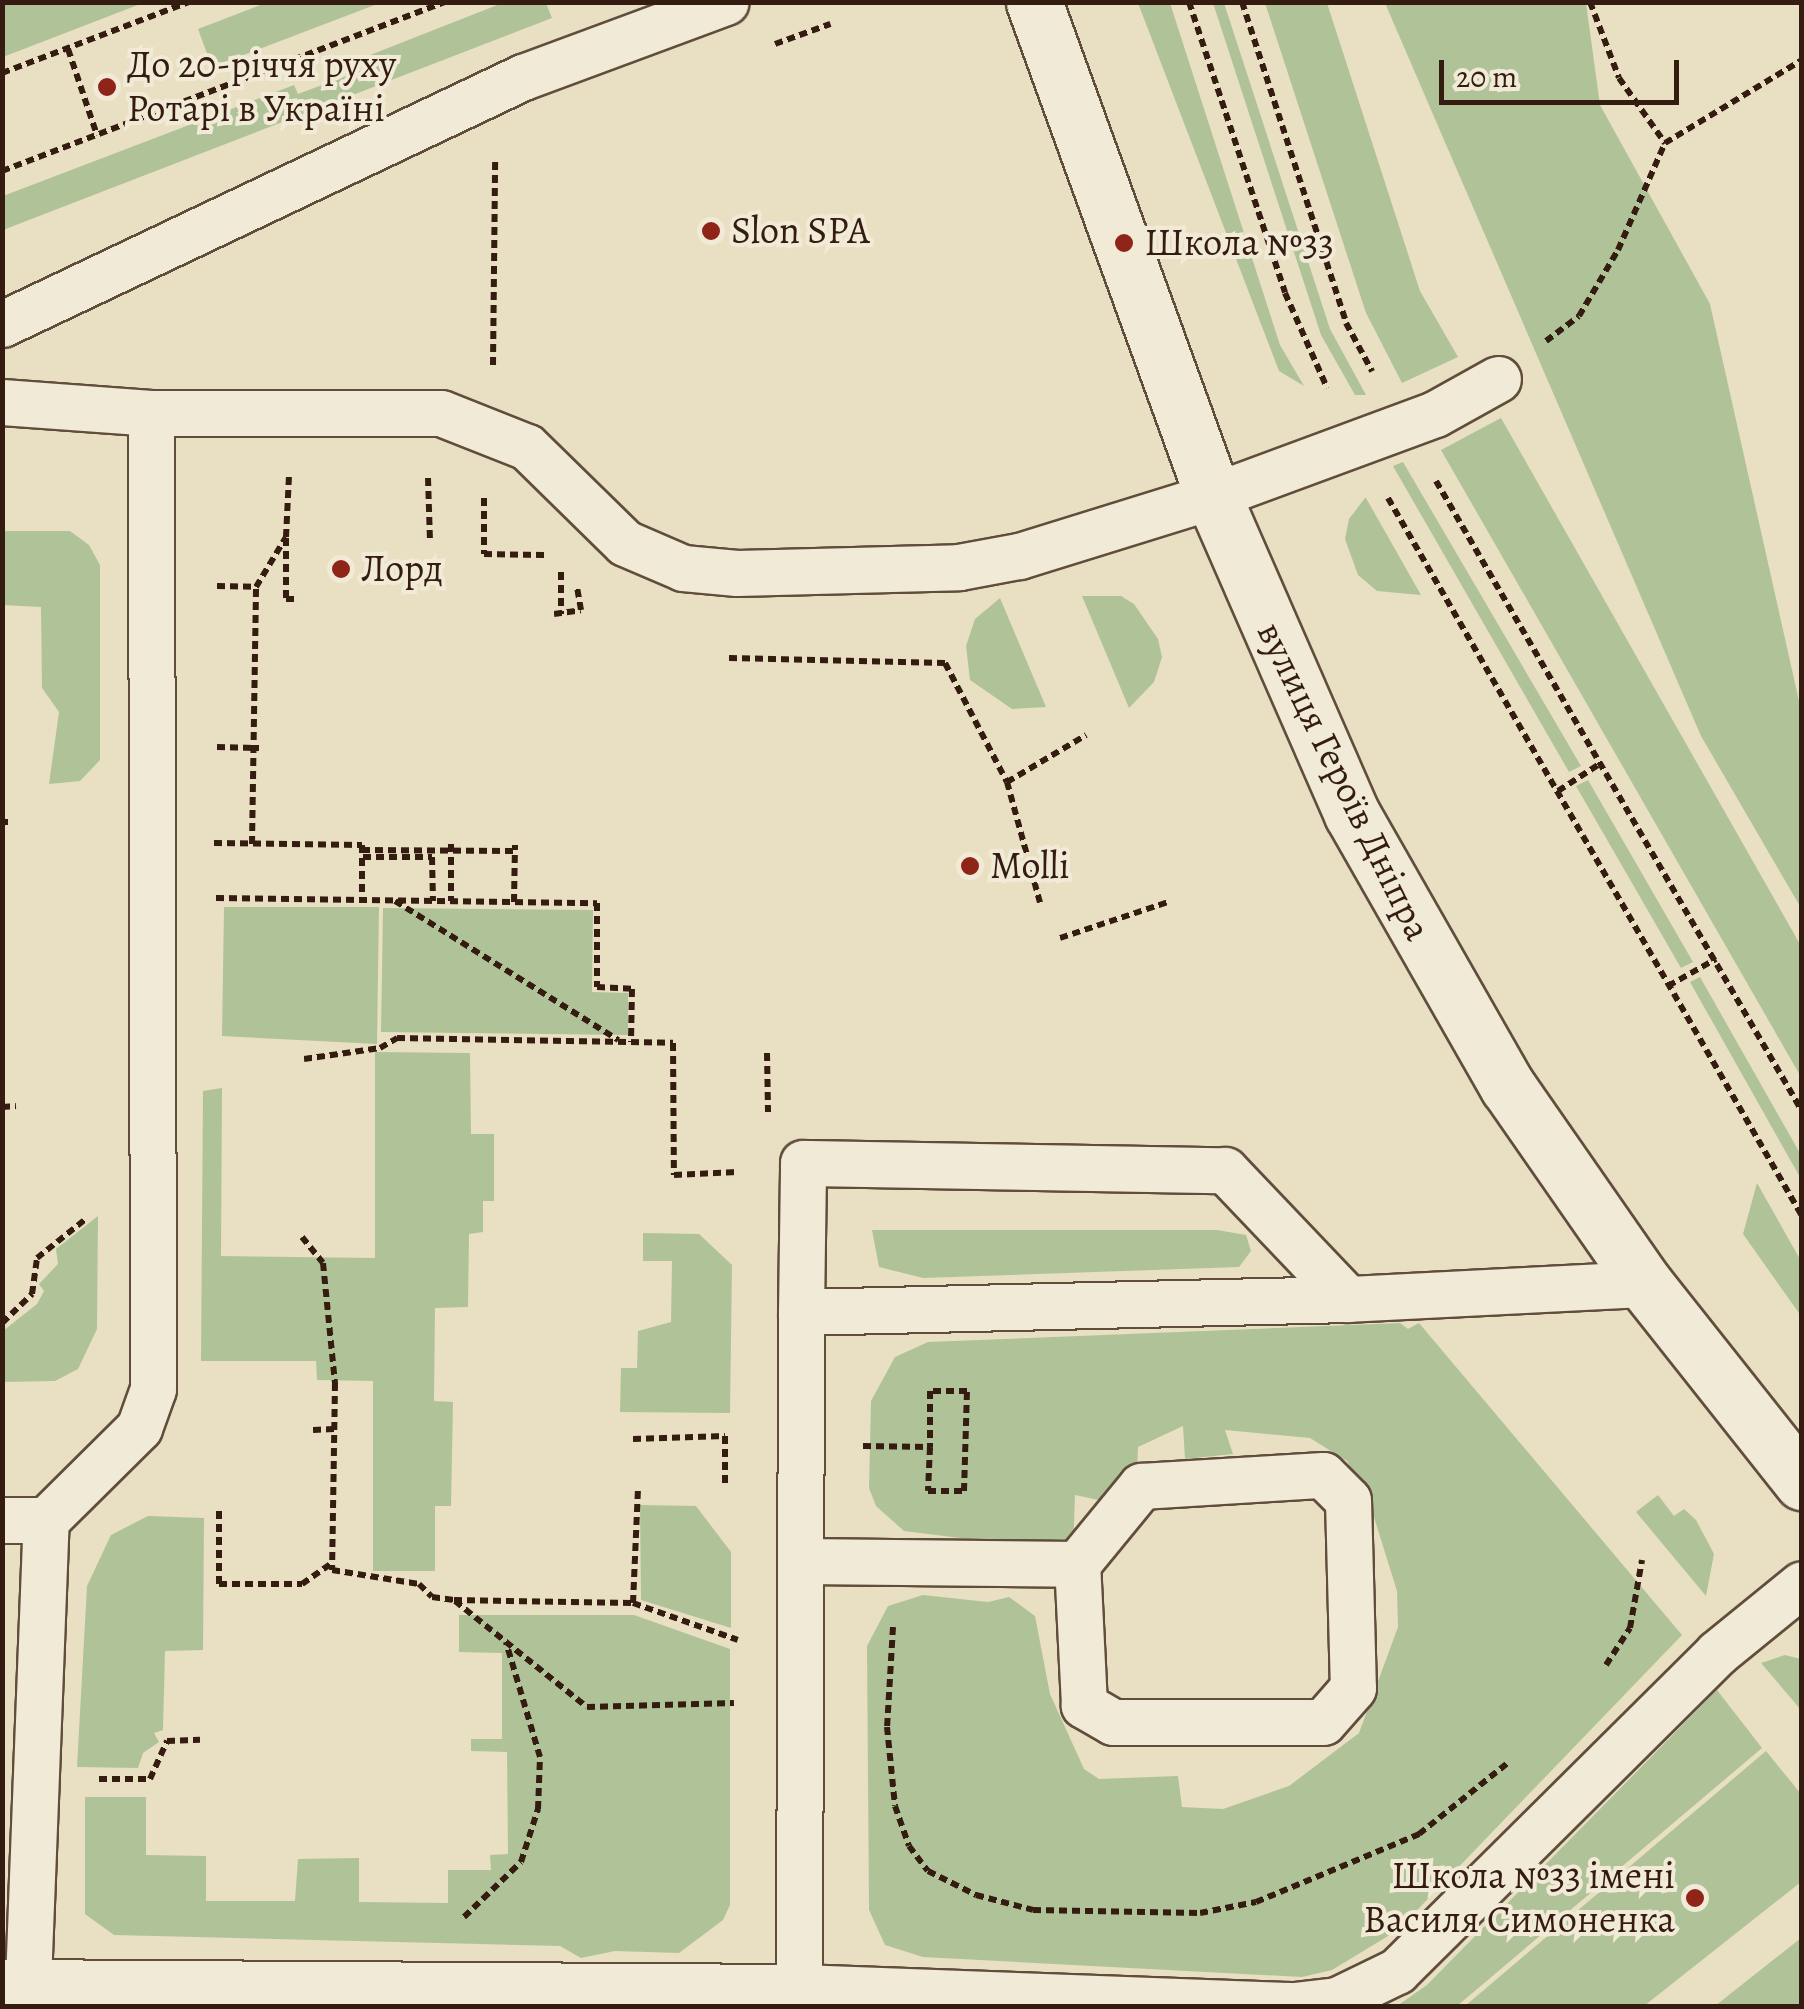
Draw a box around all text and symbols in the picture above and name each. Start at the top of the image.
scale bar [1444,40,1684,102]
place label: До 20-річчя руху Ротарі в Україні [127,42,396,132]
text: 20 m [1456,57,1517,97]
marker: До 20-річчя руху Ротарі в Україні [96,76,118,98]
place label: Slon SPA [731,208,870,254]
marker: Slon SPA [700,220,722,242]
place label: Школа №33 [1144,220,1334,266]
marker: Школа №33 [1113,232,1135,254]
place label: Лорд [361,546,443,592]
marker: Лорд [330,558,352,580]
street label: вулиця Героїв Дніпра [1247,614,1441,948]
place label: Molli [990,843,1070,889]
marker: Molli [959,855,981,877]
place label: Школа №33 імені Василя Симоненка [1363,1853,1675,1942]
marker: Школа №33 імені Василя Симоненка [1684,1887,1706,1909]

